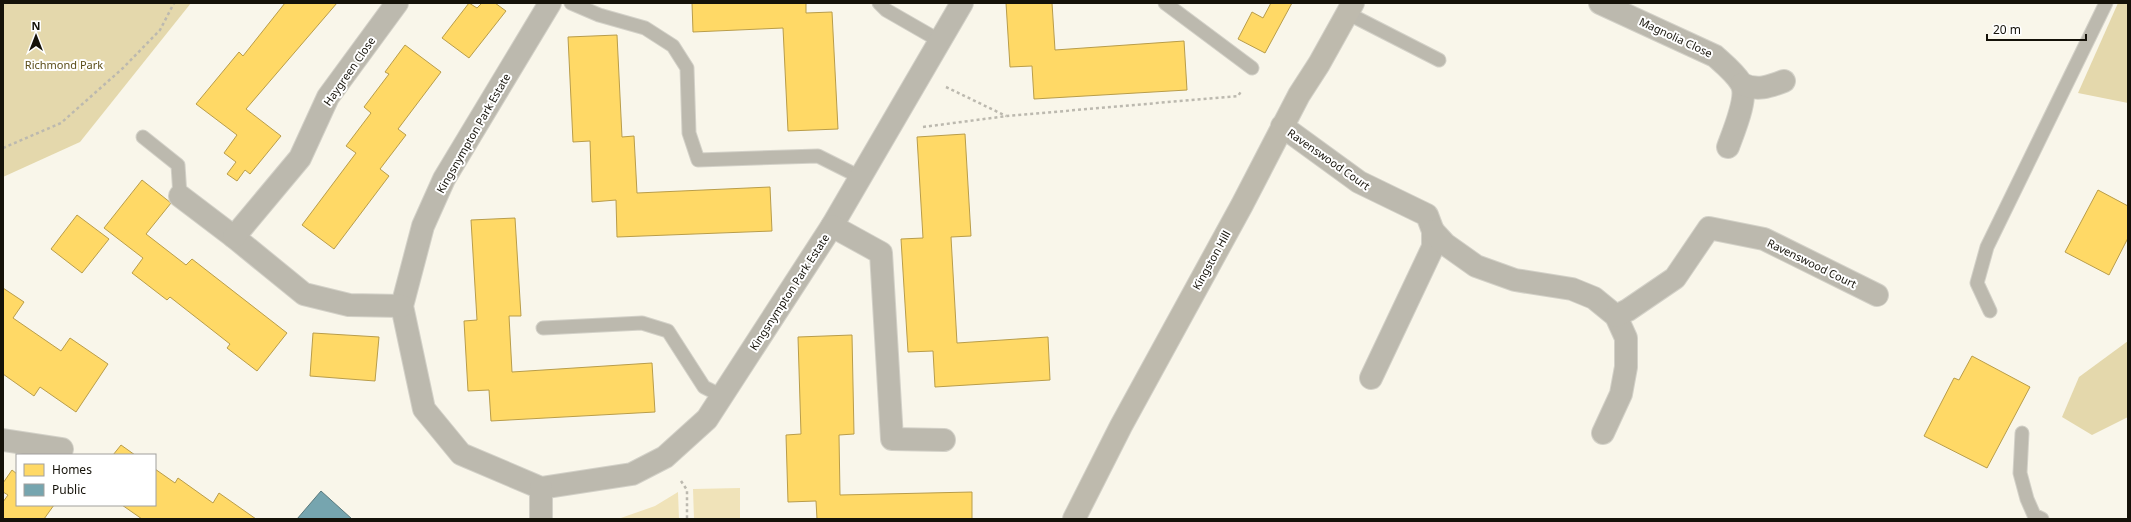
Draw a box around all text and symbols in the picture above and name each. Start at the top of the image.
street label: Magnolia Close [1637,14,1715,60]
north arrow [16,16,56,56]
scale bar [1987,16,2086,42]
text: N [32,18,40,33]
text: 20 m [1993,21,2021,38]
street label: Haygreen Close [320,34,378,108]
park label: Richmond Park [25,57,103,72]
street label: Kingsnympton Park Estate [432,70,514,196]
street label: Ravenswood Court [1285,125,1373,193]
street label: Kingston Hill [1189,228,1233,292]
street label: Kingsnympton Park Estate [746,231,832,353]
street label: Ravenswood Court [1765,235,1859,291]
legend [16,454,156,506]
text: Homes [52,461,92,478]
text: Public [52,481,86,498]

